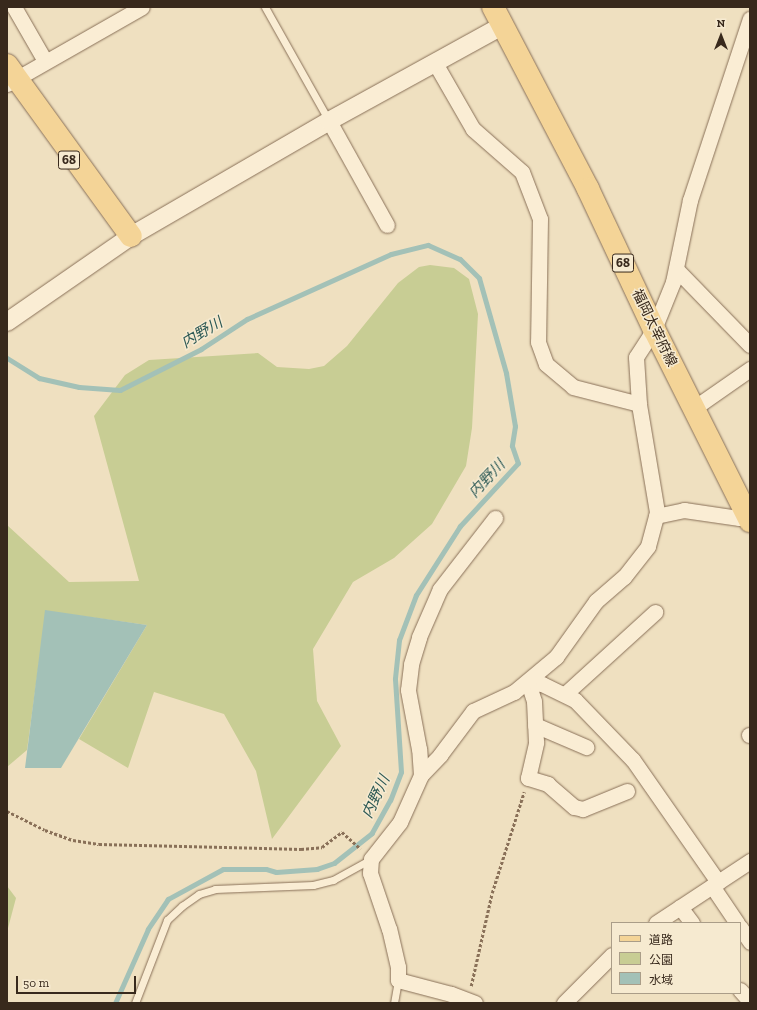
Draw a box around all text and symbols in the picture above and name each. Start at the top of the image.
north arrow [701,16,741,56]
text: N [717,17,725,30]
road number: 68 [58,149,80,171]
road number: 68 [612,252,634,274]
street label: 福岡太宰府線 [628,287,680,369]
water label: 内野川 [178,314,226,352]
water label: 内野川 [465,456,509,502]
water label: 内野川 [358,773,394,821]
legend [611,922,741,994]
text: 道路 [649,933,673,947]
text: 公園 [649,953,673,967]
scale bar [18,968,138,994]
text: 水域 [649,973,673,987]
text: 50 m [23,976,49,990]

